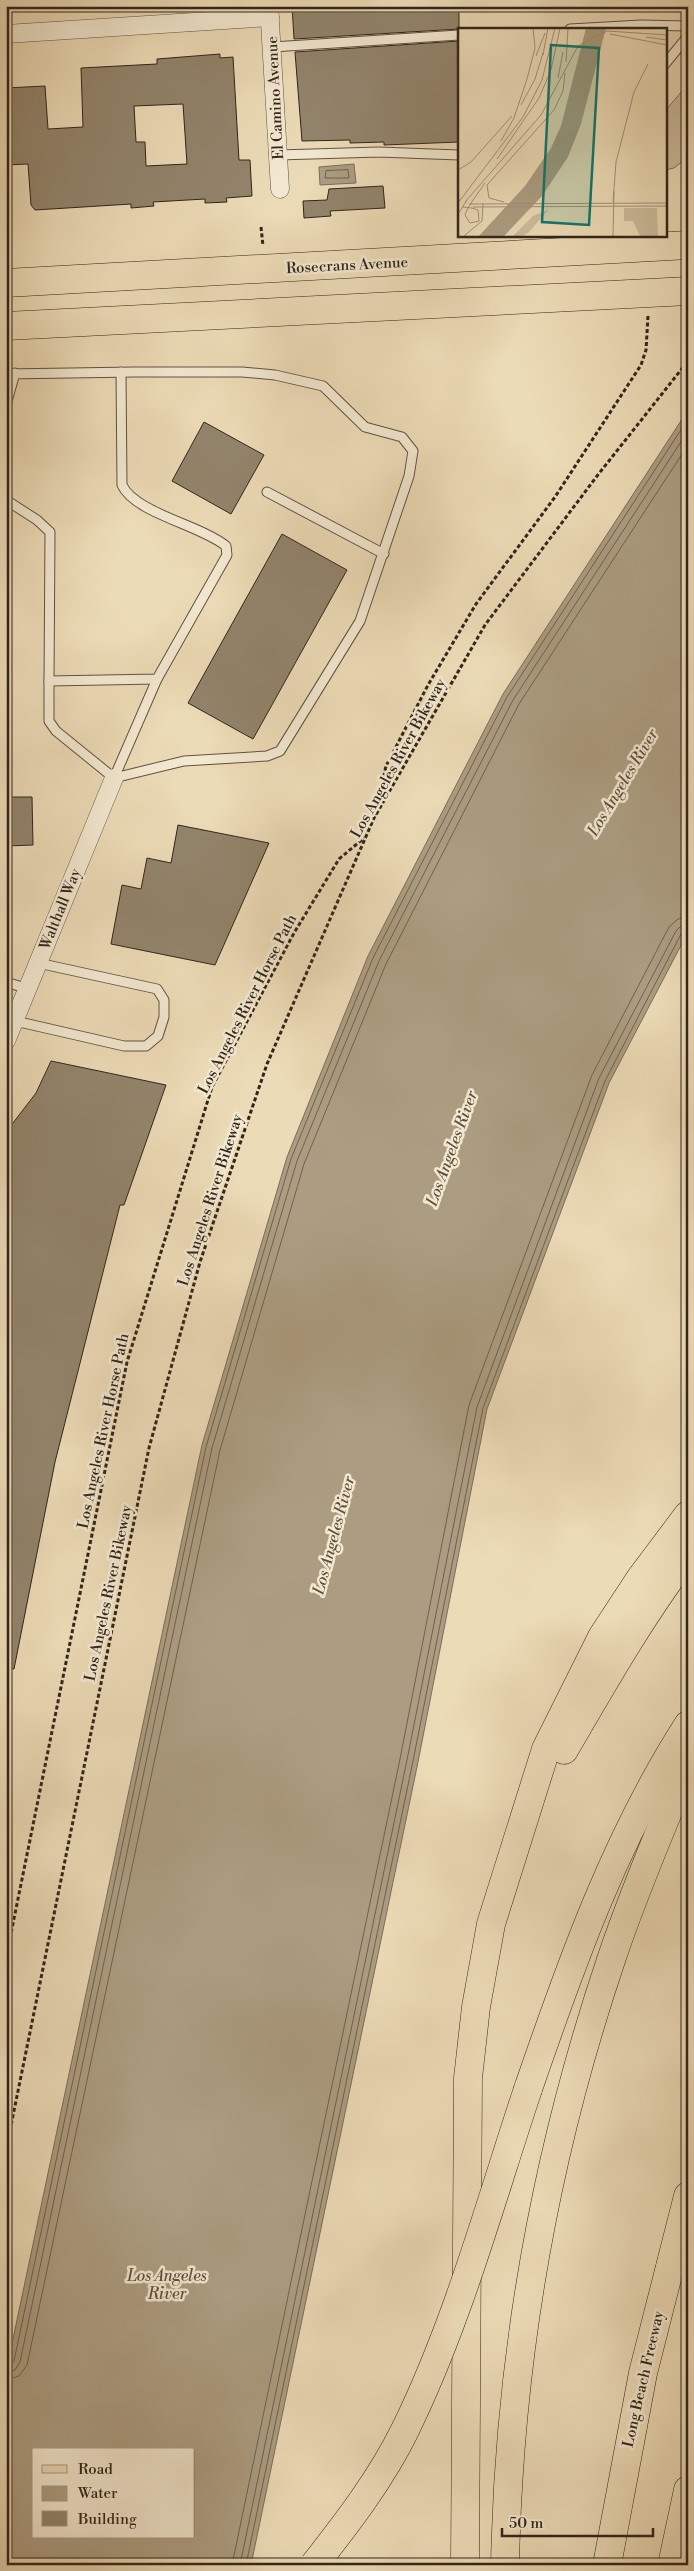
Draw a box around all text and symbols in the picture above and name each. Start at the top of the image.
inset map [458,28,666,236]
street label: El Camino Avenue [263,36,288,160]
street label: Rosecrans Avenue [285,253,409,278]
street label: Los Angeles River Bikeway [347,674,451,841]
water label: Los Angeles River [583,724,663,841]
street label: Walthall Way [35,865,86,954]
street label: Los Angeles River Horse Path [194,911,301,1097]
water label: Los Angeles River [421,1087,482,1210]
street label: Los Angeles River Bikeway [174,1111,247,1289]
street label: Los Angeles River Horse Path [73,1332,134,1531]
water label: Los Angeles River [308,1473,360,1597]
street label: Los Angeles River Bikeway [81,1503,137,1683]
water label: Los Angeles River [126,2266,207,2304]
street label: Long Beach Freeway [619,2308,669,2449]
legend [32,2448,195,2538]
text: Road [78,2460,113,2479]
text: Water [77,2484,118,2503]
scale bar [502,2506,653,2538]
text: Building [77,2510,137,2529]
text: 50 m [509,2514,543,2533]

